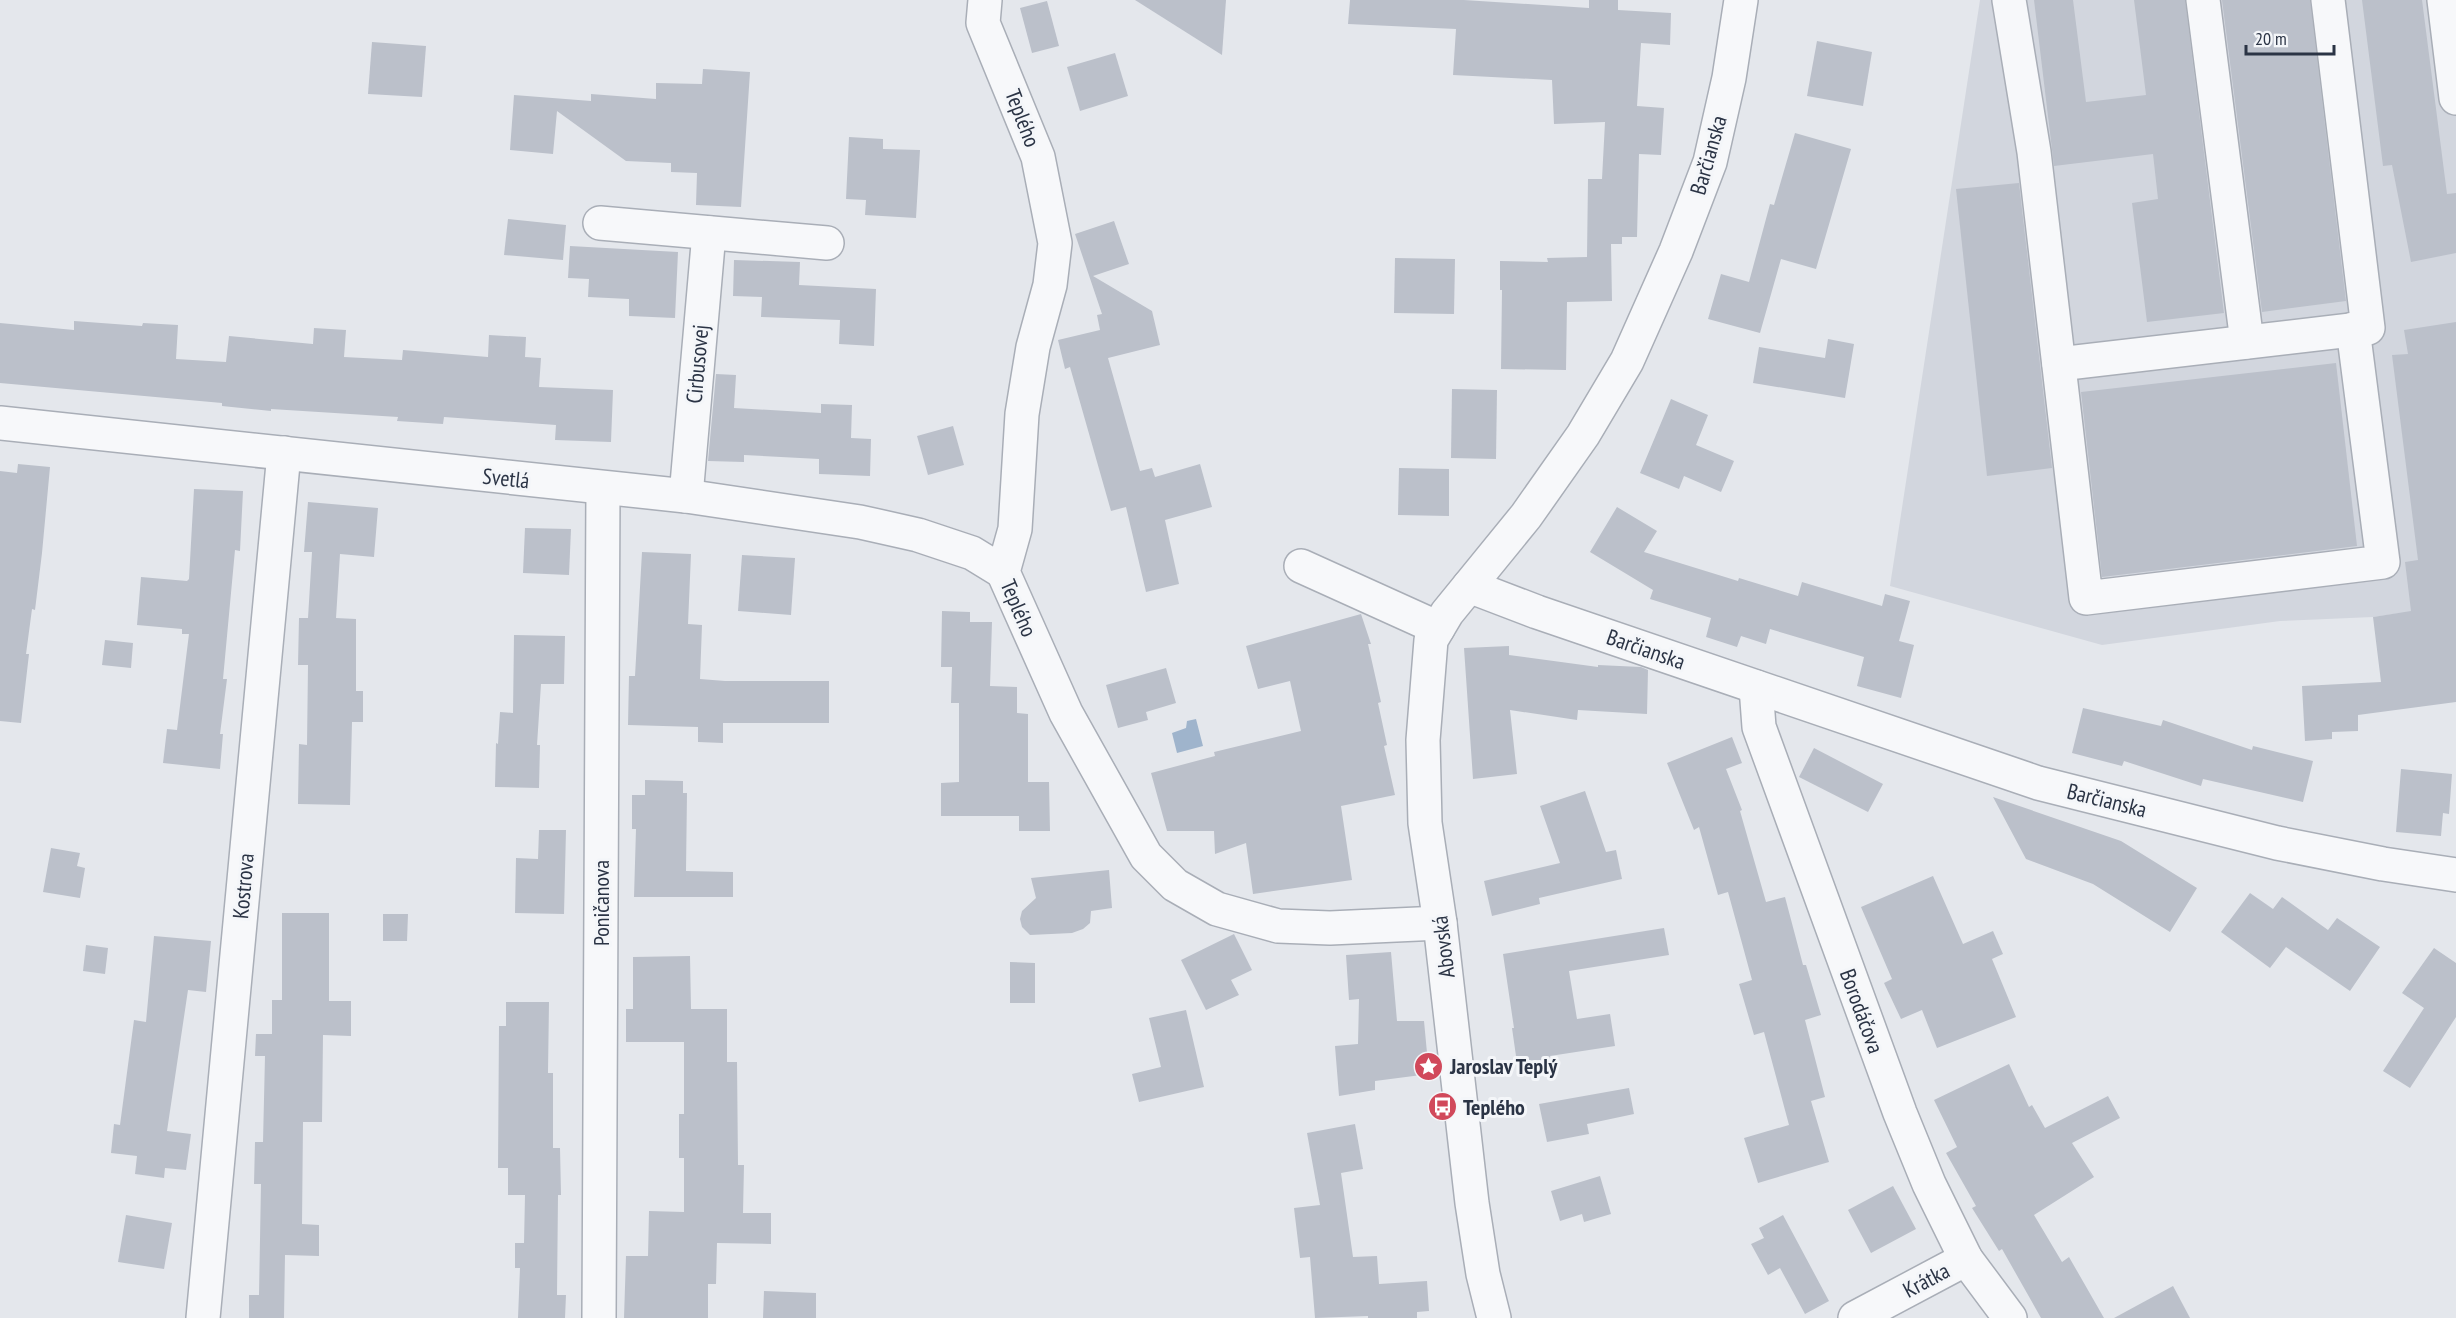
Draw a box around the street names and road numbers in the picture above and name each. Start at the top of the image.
street label: Teplého [999,85,1047,151]
street label: Barčianska [1683,112,1733,198]
street label: Cirbusovej [680,323,714,405]
street label: Svetlá [481,462,531,494]
street label: Teplého [994,575,1044,641]
street label: Barčianska [1603,623,1689,675]
street label: Barčianska [2064,777,2150,823]
street label: Kostrova [226,852,260,920]
street label: Poničanova [587,860,615,946]
street label: Abovská [1425,914,1461,980]
street label: Borodáčova [1834,965,1890,1057]
street label: Krátka [1898,1256,1954,1304]

